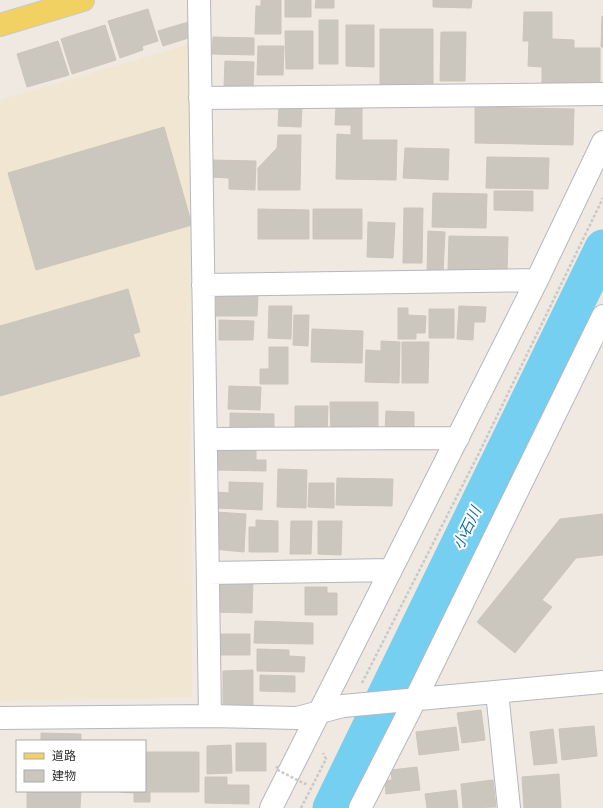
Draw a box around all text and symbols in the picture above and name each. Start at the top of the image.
water label: 小石川 [449,502,486,552]
legend [16,740,146,792]
text: 道路 [52,749,76,763]
text: 建物 [52,769,76,783]

